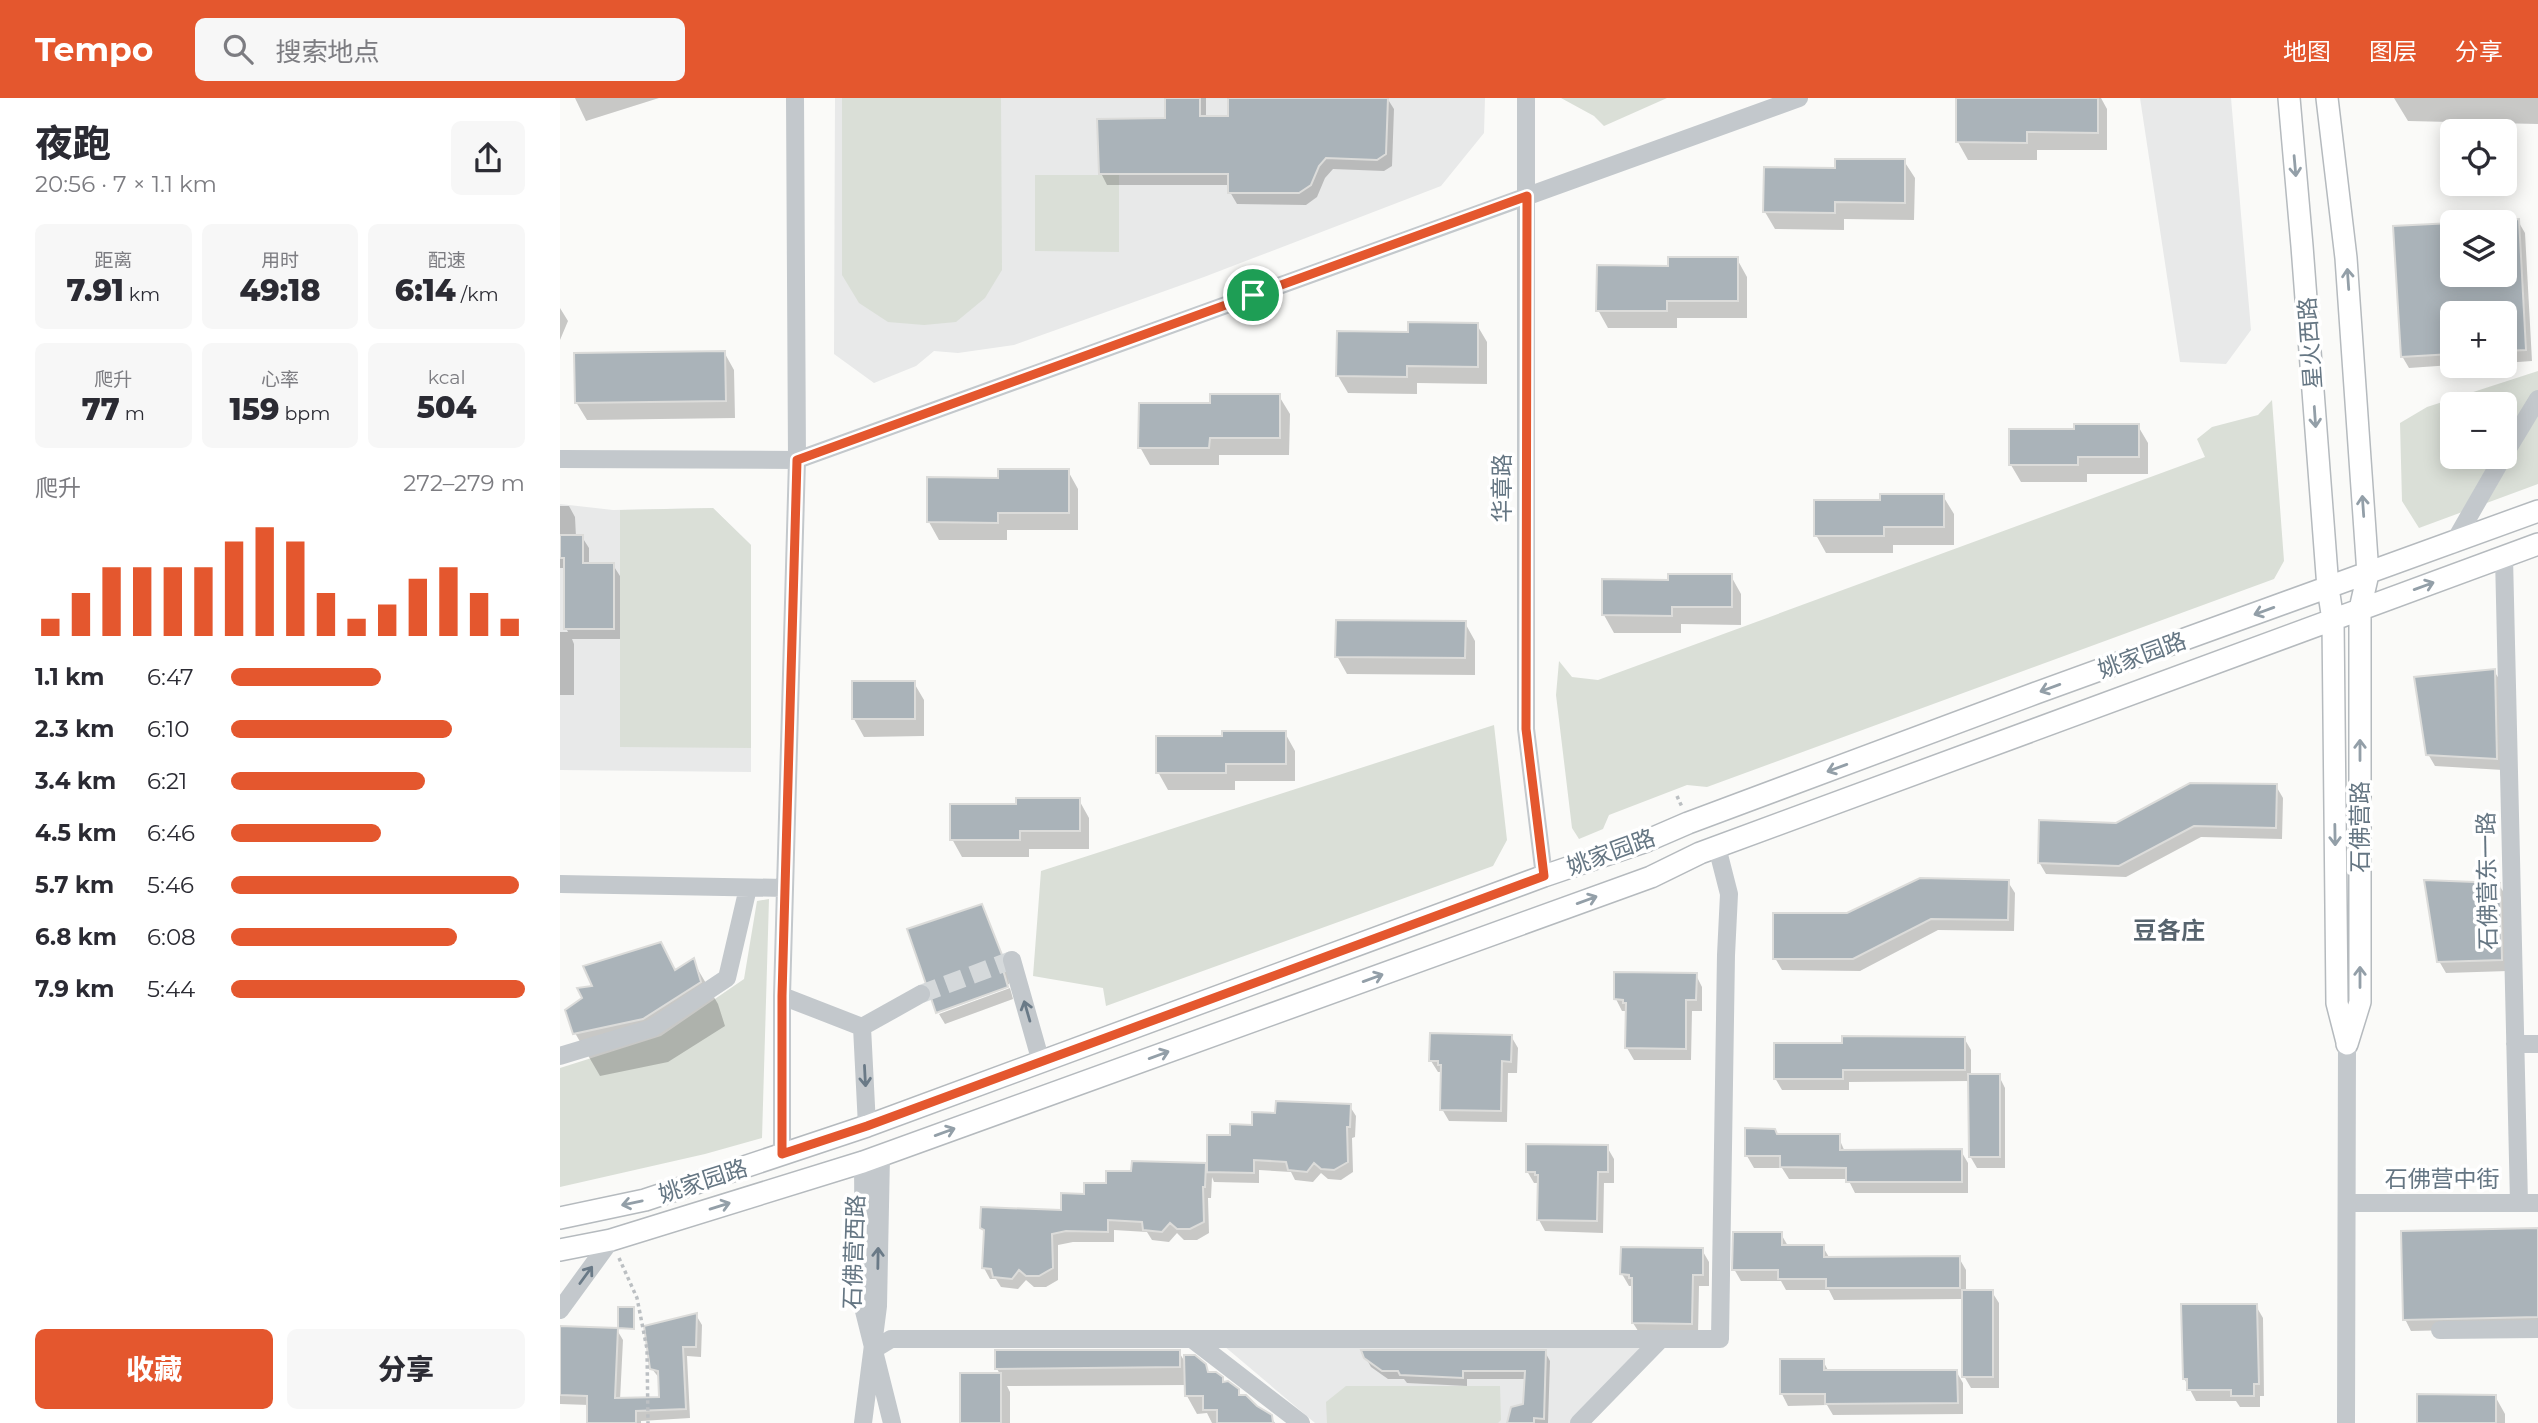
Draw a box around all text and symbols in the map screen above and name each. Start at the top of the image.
search box [195,18,685,81]
text: Tempo [35,29,153,69]
icon: search [219,30,257,68]
text: 搜索地点 [275,36,379,68]
text: 地图 [2283,37,2331,66]
text: 图层 [2369,37,2417,66]
text: 分享 [2455,37,2503,66]
map controls [2440,119,2517,469]
button: locate [2440,119,2517,196]
text: 夜跑 [35,120,111,167]
button: share [451,121,525,195]
one-way arrow [2289,154,2302,177]
text: 20:56 · 7 × 1.1 km [35,170,217,198]
button: layers [2440,210,2517,287]
text: 距离 [94,249,132,272]
text: 用时 [261,249,299,272]
text: 配速 [428,249,466,272]
pin [1223,265,1283,325]
one-way arrow [2341,269,2354,291]
text: 7.91 [66,272,124,309]
text: 49:18 [239,272,321,309]
text: 6:14 [395,272,456,309]
icon: arrive [1234,276,1272,314]
text: km [124,283,160,306]
text: /km [456,283,499,306]
street label: 星火西路 [2293,296,2327,390]
button: + [2440,301,2517,378]
text: kcal [428,366,466,389]
text: 爬升 [94,368,132,391]
text: 心率 [261,368,299,391]
text: 504 [417,389,477,426]
text: 77 [82,391,120,428]
text: 159 [230,391,279,428]
button: − [2440,392,2517,469]
text: m [120,402,145,425]
text: bpm [279,402,330,425]
one-way arrow [2309,405,2322,428]
street label: 华章路 [1488,454,1516,523]
text: 272–279 m [403,469,525,497]
text: 爬升 [35,474,81,502]
one-way arrow [2357,495,2370,518]
one-way arrow [2413,579,2435,591]
one-way arrow [2253,606,2275,618]
street label: 姚家园路 [2094,626,2190,684]
text: 1.1 km [35,663,104,691]
text: 6:47 [147,663,194,691]
one-way arrow [2039,683,2061,695]
text: 2.3 km [35,715,114,743]
text: 6:10 [147,715,189,743]
one-way arrow [2353,739,2367,762]
one-way arrow [1826,762,1848,775]
text: 3.4 km [35,767,116,795]
text: 6:21 [147,767,187,795]
street label: 石佛营路 [2346,781,2374,873]
street label: 石佛营东一路 [2472,812,2502,950]
text: 4.5 km [35,819,117,847]
text: 6:46 [147,819,195,847]
street label: 姚家园路 [1563,823,1659,881]
one-way arrow [2328,823,2342,846]
text: 5.7 km [35,871,114,899]
text: 5:46 [147,871,194,899]
one-way arrow [1576,893,1598,906]
district label: 豆各庄 [2133,916,2205,945]
text: 6.8 km [35,923,117,951]
text: 6:08 [147,923,196,951]
one-way arrow [2353,966,2367,989]
one-way arrow [1362,970,1384,983]
text: 7.9 km [35,975,114,1003]
text: 5:44 [147,975,195,1003]
one-way arrow [1019,1000,1032,1022]
one-way arrow [1148,1048,1170,1060]
one-way arrow [858,1064,871,1087]
one-way arrow [934,1125,956,1138]
street label: 姚家园路 [655,1153,751,1209]
street label: 石佛营中街 [2385,1165,2500,1193]
street label: 石佛营西路 [838,1194,870,1310]
one-way arrow [621,1196,644,1210]
one-way arrow [709,1199,731,1212]
one-way arrow [872,1246,885,1269]
one-way arrow [578,1266,593,1285]
button: 收藏 [35,1329,273,1409]
button: 分享 [287,1329,525,1409]

